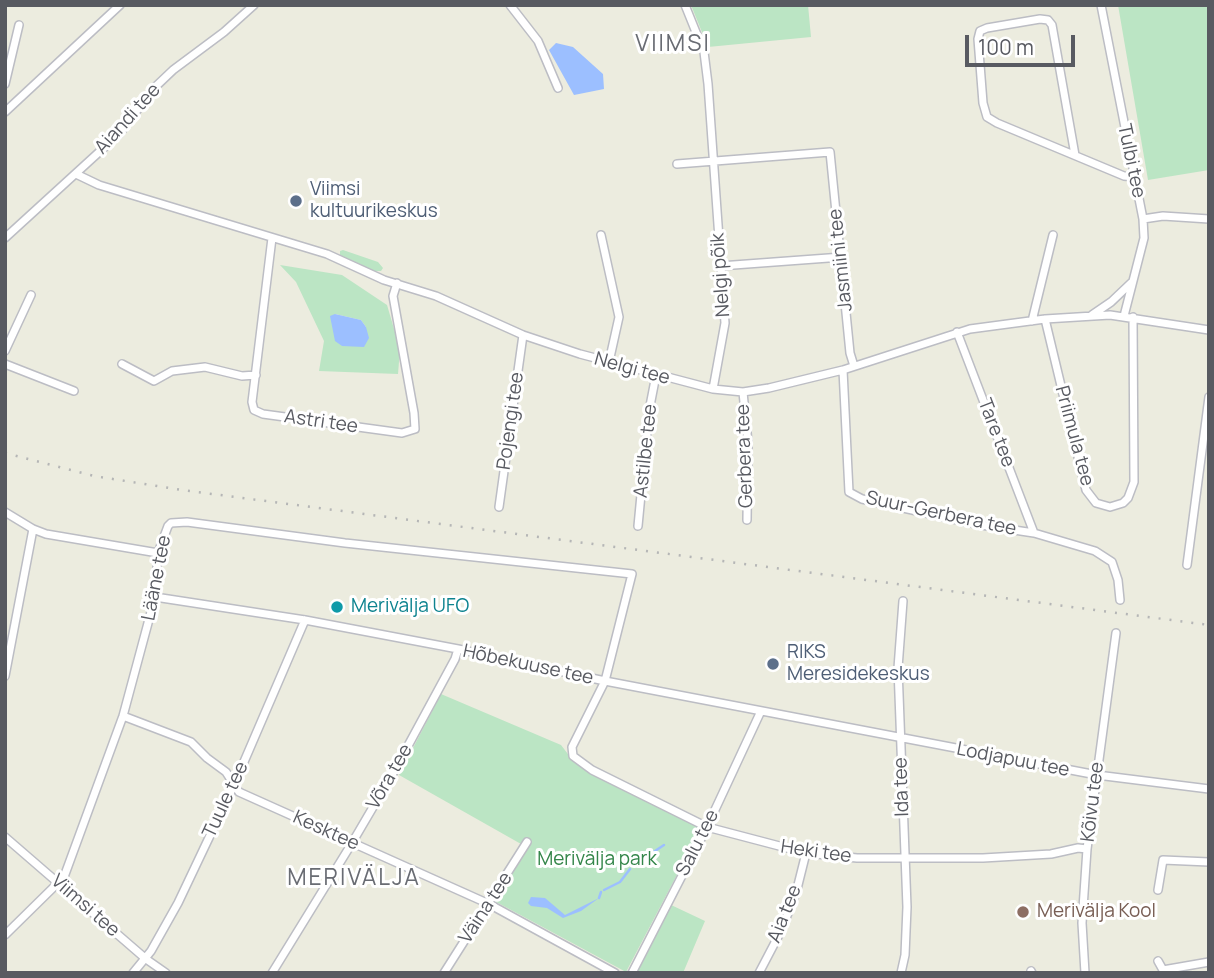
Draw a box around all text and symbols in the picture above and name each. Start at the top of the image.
scale bar [969,21,1079,65]
district label: VIIMSI [636,31,710,59]
text: 100 m [978,33,1034,61]
street label: Aiandi tee [90,79,166,159]
street label: Tulbi tee [1112,122,1150,200]
place label: Viimsi kultuurikeskus [310,179,438,223]
marker: Viimsi kultuurikeskus [288,193,304,209]
street label: Jasmiini tee [824,207,858,313]
street label: Nelgi põik [707,232,735,318]
street label: Nelgi tee [592,348,672,390]
street label: Pojengi tee [493,371,529,471]
street label: Priimula tee [1050,383,1098,489]
street label: Tare tee [973,396,1019,470]
street label: Astilbe tee [630,403,662,499]
street label: Gerbera tee [732,404,758,508]
street label: Astri tee [283,406,359,438]
street label: Suur-Gerbera tee [864,487,1018,541]
street label: Lääne tee [138,533,176,623]
place label: Merivälja UFO [351,596,469,618]
marker: Merivälja UFO [329,599,345,615]
street label: Hõbekuuse tee [461,640,595,690]
place label: RIKS Meresidekeskus [787,642,930,686]
marker: RIKS Meresidekeskus [765,656,781,672]
street label: Lodjapuu tee [955,738,1071,782]
street label: Võra tee [362,740,418,814]
street label: Ida tee [890,757,914,817]
street label: Tuule tee [198,758,254,842]
street label: Kõivu tee [1077,761,1109,843]
street label: Kesktee [289,806,363,856]
street label: Salu tee [672,806,724,880]
street label: Heki tee [779,836,853,868]
park label: Merivälja park [537,849,657,871]
district label: MERIVÄLJA [288,865,420,893]
street label: Väina tee [454,868,518,948]
street label: Viimsi tee [46,870,124,942]
street label: Aia tee [763,882,807,946]
place label: Merivälja Kool [1037,901,1156,923]
marker: Merivälja Kool [1015,904,1031,920]

